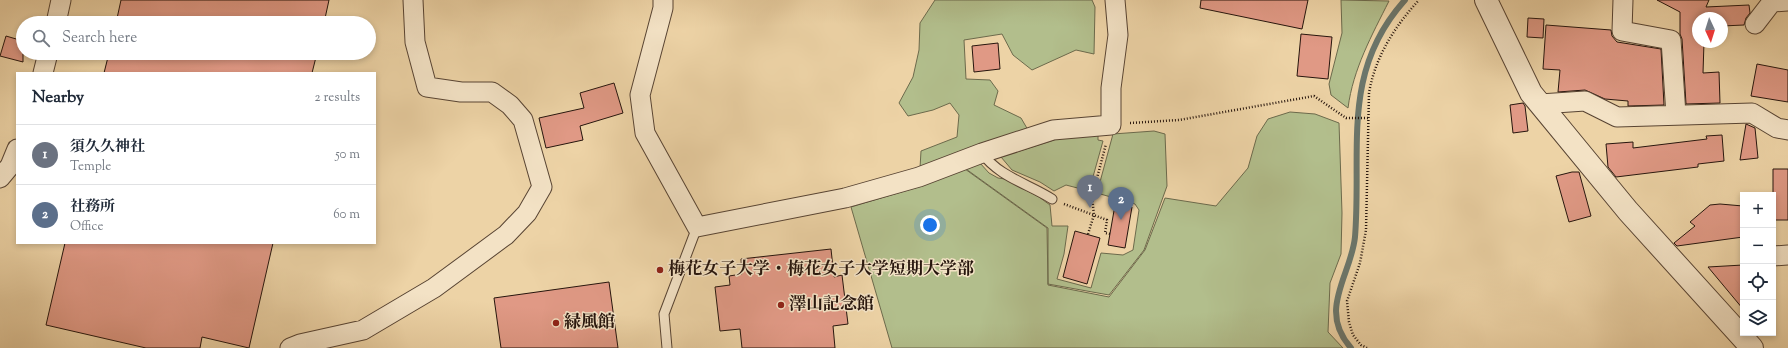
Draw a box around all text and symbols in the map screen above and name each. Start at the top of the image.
north arrow [1692,12,1728,48]
search box [16,16,376,60]
icon: search [30,27,52,49]
text: Search here [62,28,137,49]
text: Nearby [32,86,84,110]
text: 2 results [315,89,360,107]
text: 須久久神社 [70,137,145,158]
text: 1 [43,146,47,164]
text: 50 m [335,146,360,164]
text: Temple [70,158,111,176]
pin: 1 [1077,175,1103,208]
pin: 2 [1108,187,1134,220]
map controls [1740,192,1776,336]
button: + [1740,192,1776,228]
text: 社務所 [70,197,115,218]
text: 2 [42,206,48,224]
text: 60 m [333,206,360,224]
your location [920,215,940,235]
text: Office [70,218,103,236]
button: − [1740,228,1776,264]
place label: 梅花女子大学・梅花女子大学短期大学部 [668,258,974,282]
button: locate [1740,264,1776,300]
marker: 梅花女子大学・梅花女子大学短期大学部 [655,265,665,275]
place label: 澤山記念館 [789,293,874,317]
marker: 澤山記念館 [776,300,786,310]
button: layers [1740,300,1776,336]
place label: 緑風館 [564,311,615,335]
marker: 緑風館 [551,318,561,328]

